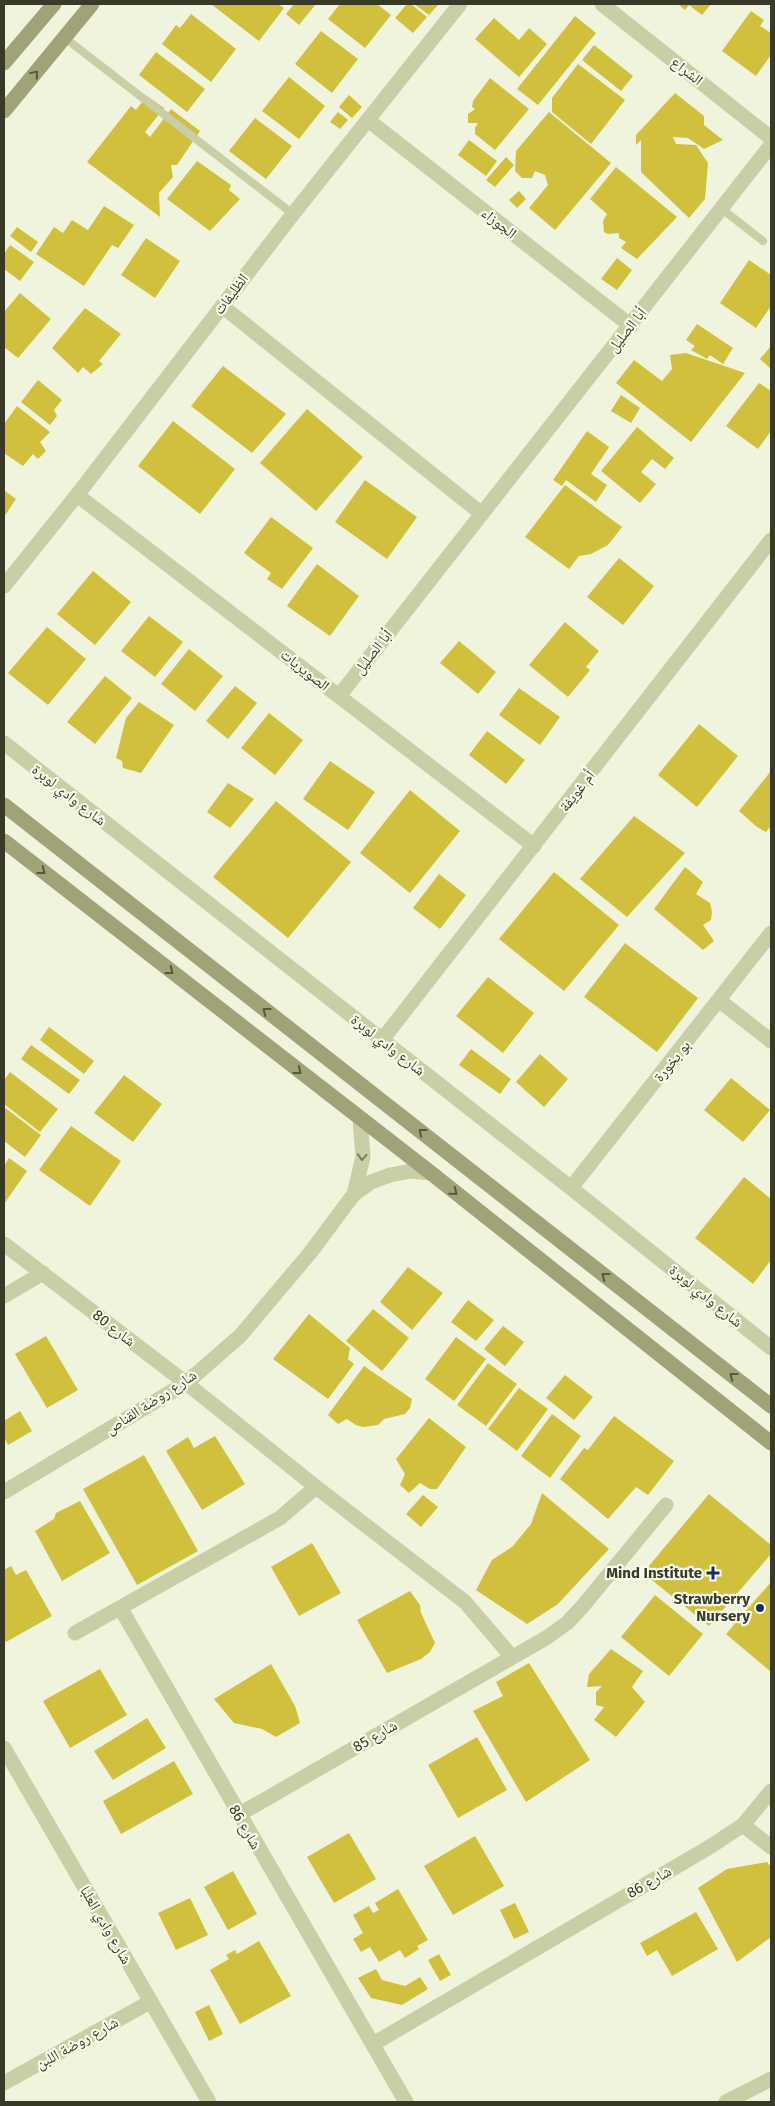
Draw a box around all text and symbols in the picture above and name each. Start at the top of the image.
street label: الشراع [667,53,706,90]
one-way arrow [29,71,38,80]
street label: الجوزاء [478,204,520,242]
street label: الظليفات [210,270,252,318]
street label: أبا الصليل [604,304,651,357]
street label: أبا الصليل [350,626,397,679]
street label: الصويريات [277,645,333,695]
street label: شارع وادي لوبرة [27,760,110,832]
street label: أم غويفة [555,767,599,816]
one-way arrow [36,865,45,873]
one-way arrow [164,965,173,973]
one-way arrow [263,1008,272,1016]
street label: شارع وادي لوبرة [346,1010,429,1082]
street label: بو بخورة [650,1037,694,1085]
one-way arrow [292,1065,301,1073]
one-way arrow [419,1130,428,1138]
one-way arrow [357,1153,368,1161]
one-way arrow [448,1186,457,1194]
street label: شارع وادي لوبرة [664,1261,746,1333]
one-way arrow [602,1273,611,1281]
street label: شارع 80 [88,1306,139,1351]
street label: شارع روضة القناص [102,1366,201,1439]
one-way arrow [730,1373,739,1381]
place label: Mind Institute [606,1564,702,1582]
marker: Mind Institute [706,1566,720,1580]
place label: Strawberry Nursery [674,1590,750,1625]
marker: Strawberry Nursery [754,1602,766,1614]
street label: شارع 85 [350,1716,401,1757]
street label: شارع 86 [224,1801,265,1853]
street label: شارع 86 [623,1862,675,1903]
street label: شارع وادي العلبا [74,1883,136,1969]
street label: شارع روضة اللبن [33,2013,122,2074]

